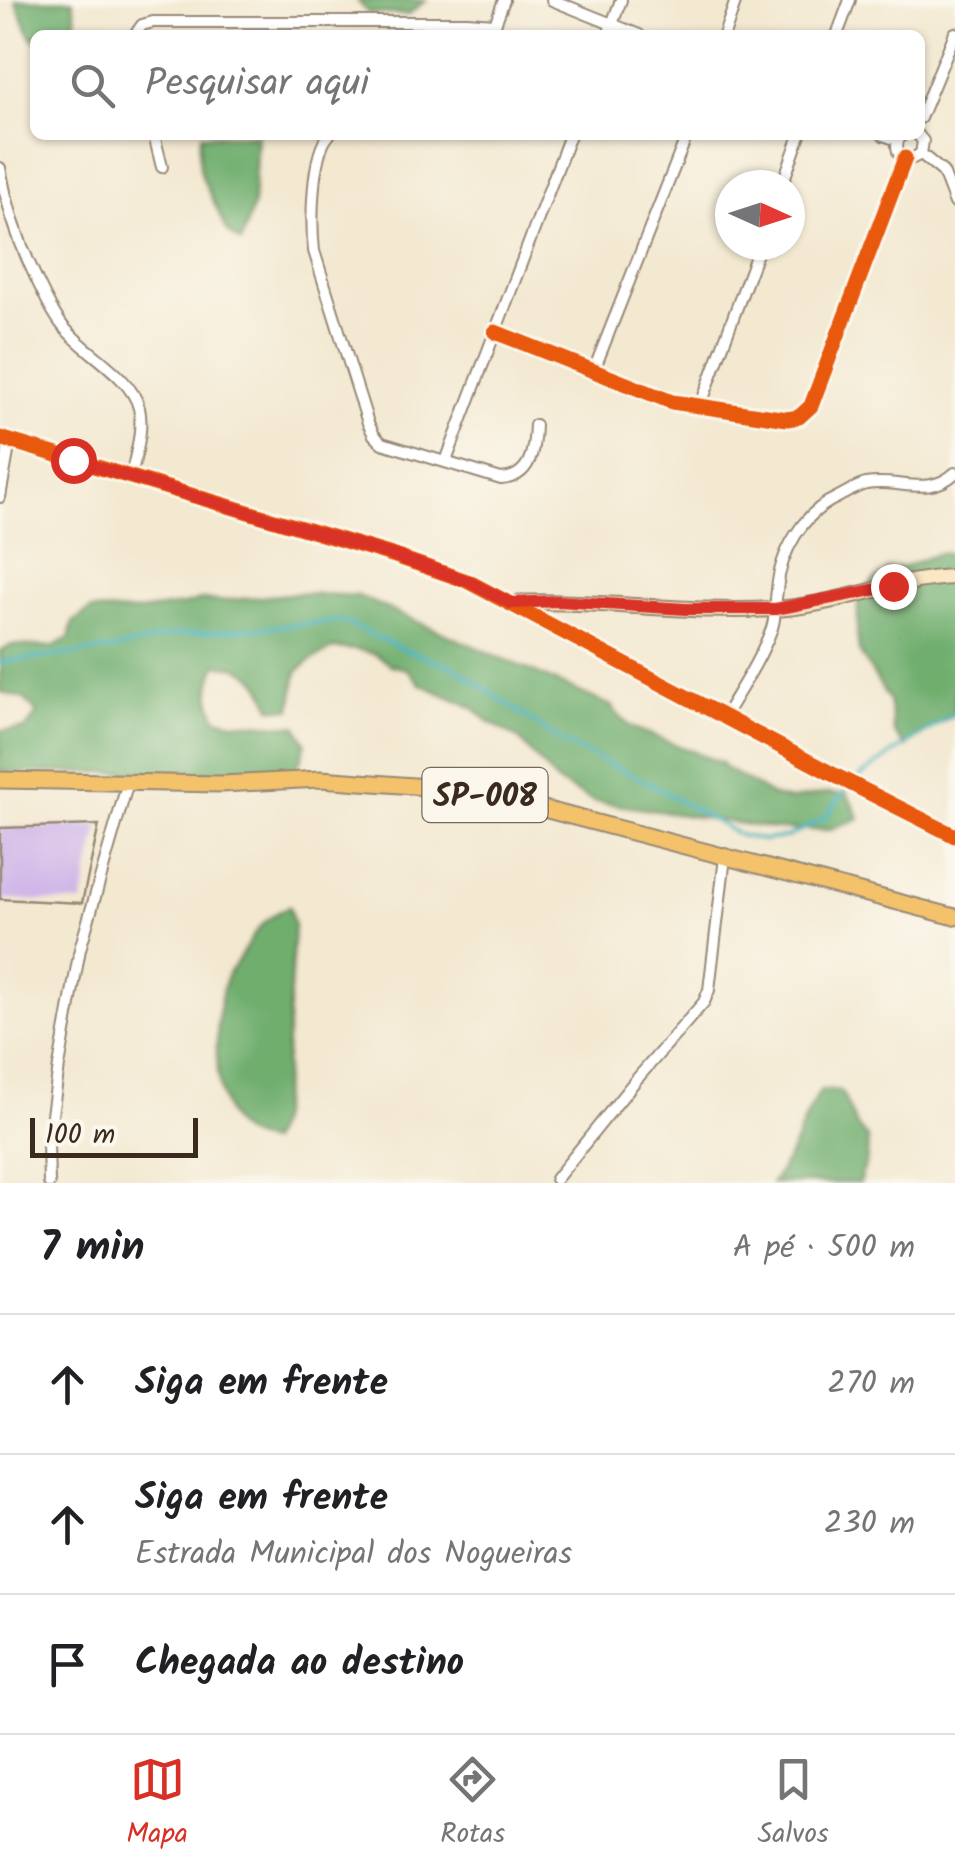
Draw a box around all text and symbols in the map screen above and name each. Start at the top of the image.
search box [30,30,925,140]
text: Pesquisar aqui [145,55,369,115]
icon: search [65,58,120,113]
north arrow [715,170,805,260]
route start [51,438,97,484]
route end [871,564,917,610]
road number: SP-008 [422,768,548,822]
scale bar [30,1113,198,1158]
text: 100 m [45,1113,115,1158]
text: 7 min [40,1215,145,1282]
text: A pé · 500 m [733,1223,915,1274]
text: Siga em frente [135,1354,388,1414]
icon: ahead [40,1357,95,1412]
text: 270 m [827,1359,915,1410]
text: Siga em frente [135,1469,388,1529]
icon: ahead [40,1497,95,1552]
text: 230 m [824,1499,915,1550]
text: Estrada Municipal dos Nogueiras [135,1529,572,1580]
text: Chegada ao destino [135,1634,464,1694]
icon: arrive [40,1637,95,1692]
tab: Mapa [126,1752,188,1857]
tab: Rotas [440,1752,505,1857]
tab: Salvos [758,1752,829,1857]

